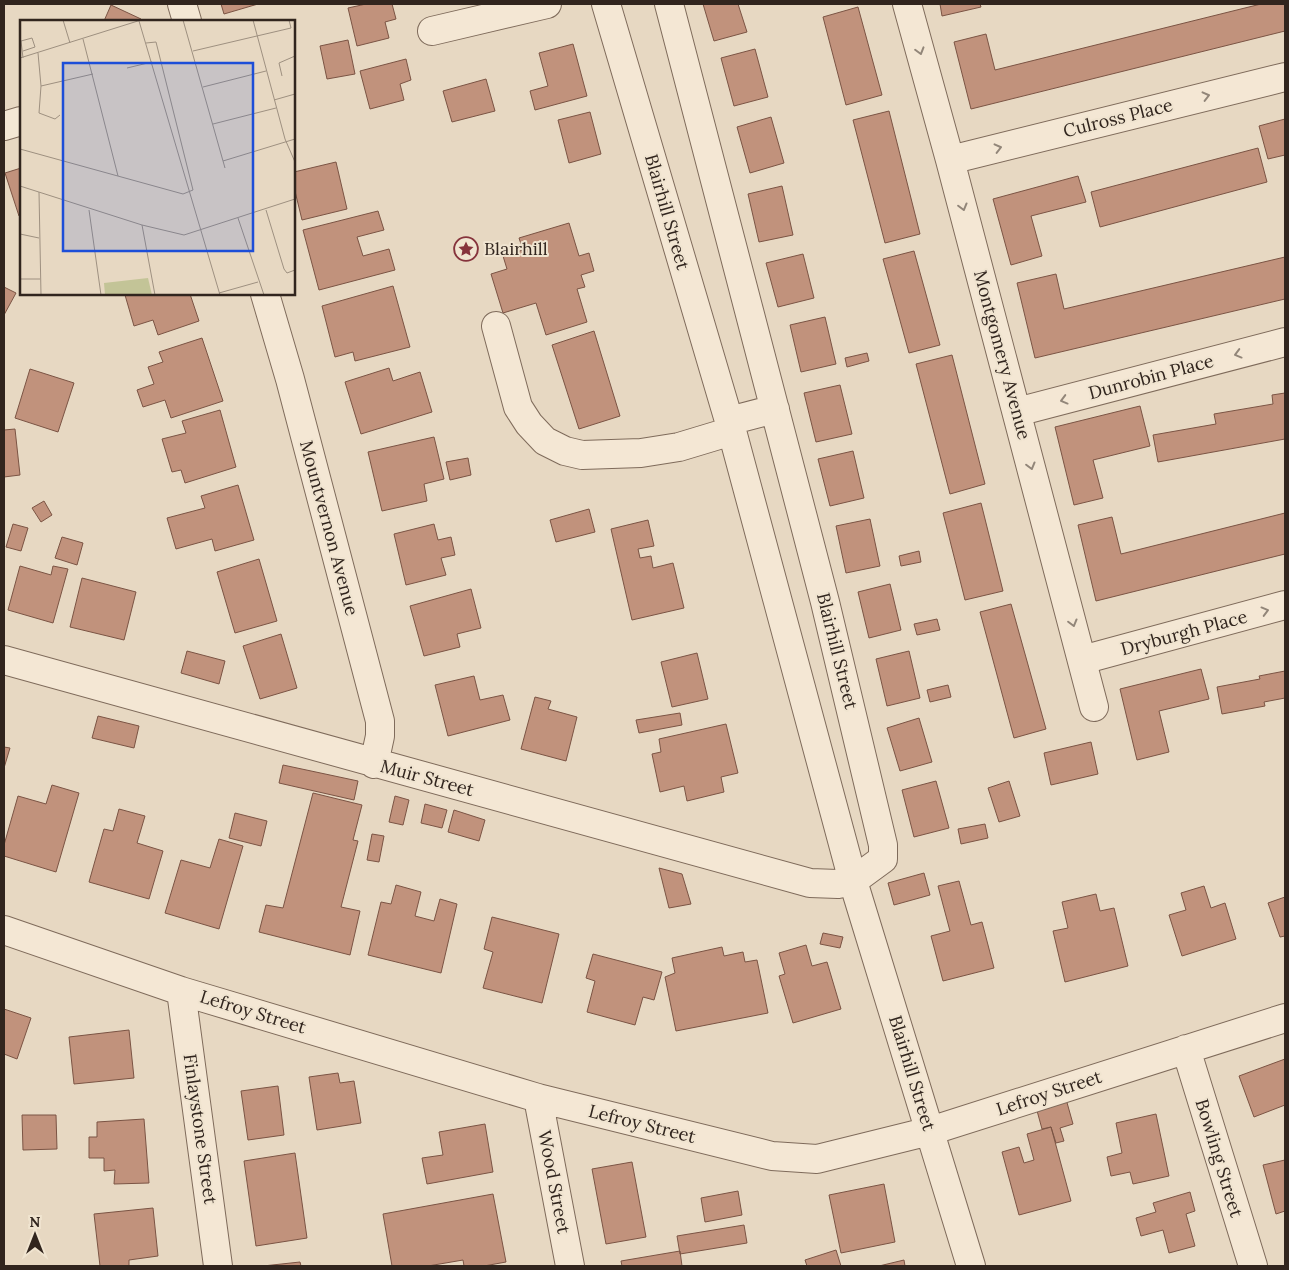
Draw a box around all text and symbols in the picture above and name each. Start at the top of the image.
inset map [20,20,295,295]
one-way arrow [914,46,925,55]
one-way arrow [1202,91,1211,102]
street label: Culross Place [1061,93,1175,142]
one-way arrow [993,143,1002,154]
street label: Blairhill Street [640,151,695,272]
one-way arrow [957,203,968,212]
place icon: Blairhill [453,236,479,262]
place label: Blairhill [484,237,548,260]
street label: Montgomery Avenue [969,268,1036,442]
one-way arrow [1234,348,1243,359]
street label: Dunrobin Place [1086,349,1216,404]
one-way arrow [1060,394,1069,404]
street label: Mountvernon Avenue [295,438,364,618]
one-way arrow [1025,462,1036,471]
street label: Blairhill Street [812,590,863,712]
street label: Dryburgh Place [1118,605,1250,660]
one-way arrow [1260,606,1269,617]
one-way arrow [1067,619,1077,627]
street label: Muir Street [378,754,476,801]
street label: Lefroy Street [197,985,309,1039]
street label: Blairhill Street [884,1012,941,1133]
street label: Finlaystone Street [179,1052,222,1206]
street label: Lefroy Street [993,1065,1105,1120]
street label: Bowling Street [1191,1096,1248,1220]
street label: Lefroy Street [586,1099,698,1148]
street label: Wood Street [533,1128,576,1236]
north arrow [10,1210,60,1260]
text: N [30,1213,41,1231]

